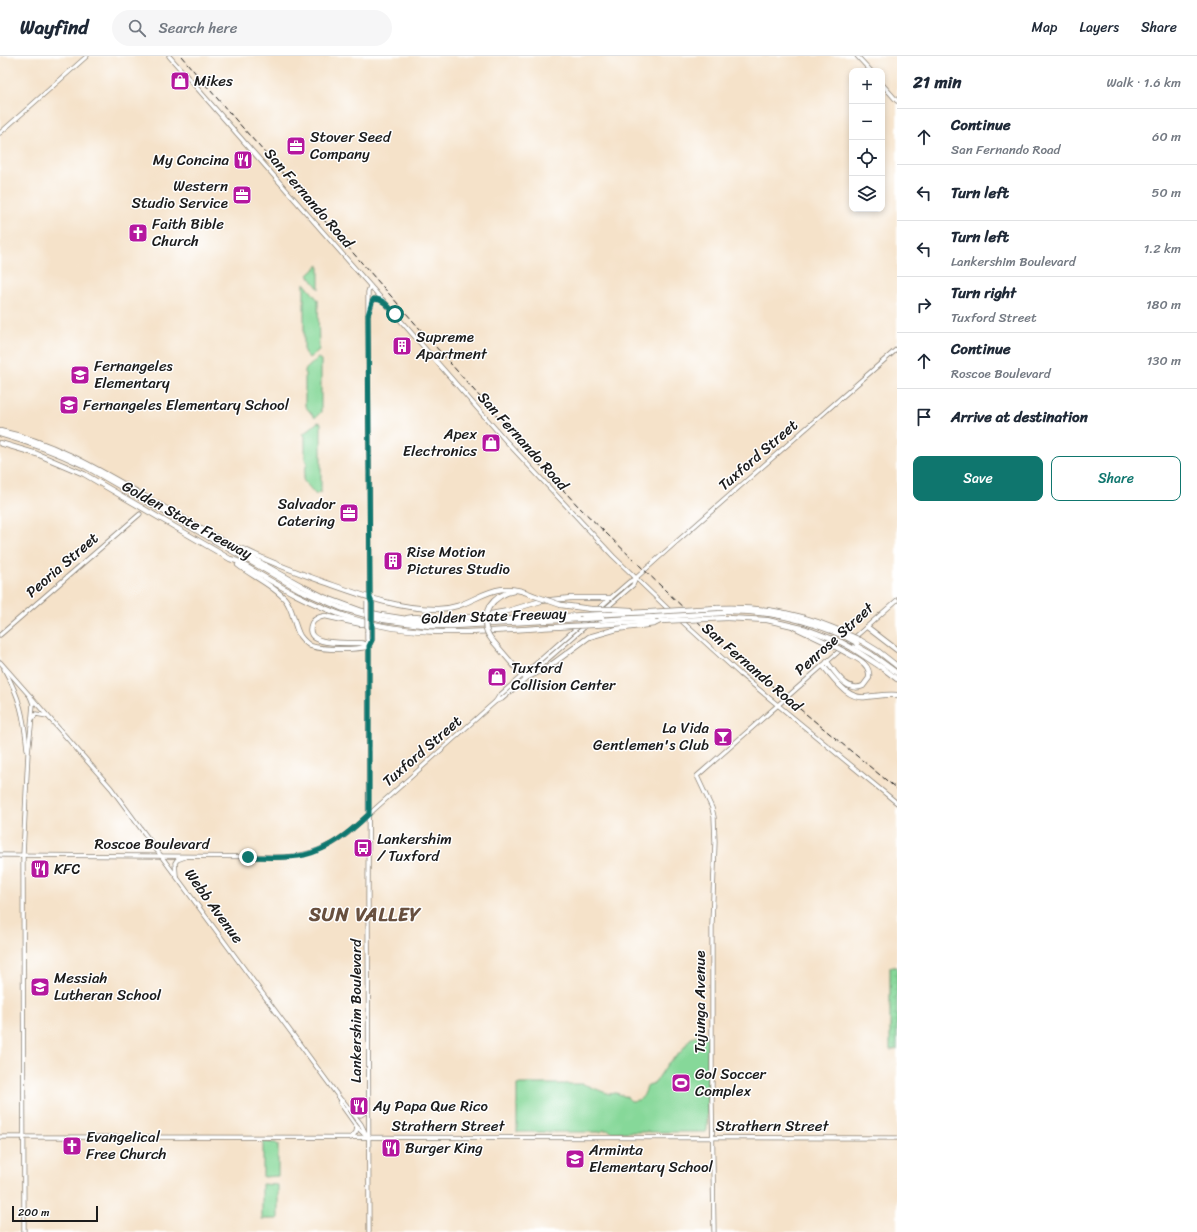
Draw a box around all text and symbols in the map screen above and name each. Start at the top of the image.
search box [112,10,392,46]
text: Wayfind [20,11,88,44]
text: Search here [158,15,237,41]
text: Map [1032,15,1057,40]
text: Layers [1079,15,1119,40]
text: Share [1141,15,1177,40]
icon: search [126,17,148,39]
text: 21 min [913,67,961,97]
place label: Mikes [194,68,233,94]
map controls [849,68,885,212]
button: + [849,68,885,104]
shop icon: Mikes [169,70,191,92]
text: Walk · 1.6 km [1106,71,1181,94]
button: − [849,104,885,140]
text: Continue [951,112,1011,138]
place label: Stover Seed Company [310,124,392,167]
text: 60 m [1152,125,1181,148]
icon: ahead [913,126,935,148]
office icon: Stover Seed Company [285,135,307,157]
text: San Fernando Road [951,138,1060,161]
button: locate [849,140,885,176]
street label: San Fernando Road [258,142,361,255]
place label: My Concina [153,147,229,173]
restaurant icon: My Concina [232,149,254,171]
place label: Western Studio Service [132,173,228,216]
button: layers [849,176,885,212]
text: Turn left [951,180,1009,206]
text: 50 m [1151,181,1181,204]
icon: left [913,182,935,204]
office icon: Western Studio Service [231,184,253,206]
place label: Faith Bible Church [152,211,224,254]
church icon: Faith Bible Church [127,222,149,244]
text: Turn left [951,224,1009,250]
text: 1.2 km [1144,237,1181,260]
icon: left [913,238,935,260]
text: Lankershim Boulevard [951,250,1076,273]
text: Turn right [951,280,1016,306]
text: 180 m [1146,293,1181,316]
icon: right [913,294,935,316]
route start [386,305,404,323]
text: Tuxford Street [951,306,1037,329]
place label: Supreme Apartment [415,324,488,367]
building icon: Supreme Apartment [391,335,413,357]
text: Continue [951,336,1011,362]
text: 130 m [1147,349,1181,372]
icon: ahead [913,350,935,372]
place label: Fernangeles Elementary [94,353,174,396]
text: Roscoe Boulevard [951,362,1051,385]
school or university icon: Fernangeles Elementary [69,364,91,386]
street label: San Fernando Road [471,385,576,497]
place label: Fernangeles Elementary School [83,392,290,418]
school or university icon: Fernangeles Elementary School [58,394,80,416]
text: Arrive at destination [951,404,1088,430]
icon: arrive [913,406,935,428]
street label: Tuxford Street [712,412,804,497]
place label: Apex Electronics [403,421,477,464]
shop icon: Apex Electronics [480,432,502,454]
button: Save [913,456,1043,501]
button: Share [1051,456,1181,501]
street label: Golden State Freeway [117,473,257,567]
place label: Salvador Catering [278,491,336,534]
office icon: Salvador Catering [338,502,360,524]
street label: Peoria Street [20,525,105,604]
place label: Rise Motion Pictures Studio [407,539,511,582]
building icon: Rise Motion Pictures Studio [382,550,404,572]
street label: Penrose Street [788,595,880,682]
street label: Golden State Freeway [421,600,567,632]
street label: San Fernando Road [696,616,809,719]
place label: Tuxford Collision Center [511,655,616,698]
shop icon: Tuxford Collision Center [486,666,508,688]
street label: Tuxford Street [376,708,468,793]
place label: La Vida Gentlemen's Club [593,715,709,758]
bar icon: La Vida Gentlemen's Club [712,726,734,748]
place label: Lankershim / Tuxford [377,826,452,869]
street label: Roscoe Boulevard [94,831,211,857]
bus stop icon: Lankershim / Tuxford [352,837,374,859]
route end [239,848,257,866]
place label: KFC [54,856,80,882]
restaurant icon: KFC [29,858,51,880]
street label: Webb Avenue [178,863,250,949]
district label: SUN VALLEY [308,898,422,931]
street label: Lankershim Boulevard [343,938,369,1083]
street label: Tujunga Avenue [687,951,713,1053]
place label: Messiah Lutheran School [54,965,162,1008]
school or university icon: Messiah Lutheran School [29,976,51,998]
place label: Gol Soccer Complex [695,1061,766,1104]
sports icon: Gol Soccer Complex [670,1072,692,1094]
place label: Ay Papa Que Rico [372,1093,488,1119]
restaurant icon: Ay Papa Que Rico [348,1095,370,1117]
street label: Strathern Street [391,1113,505,1139]
street label: Strathern Street [715,1113,829,1139]
place label: Evangelical Free Church [86,1124,167,1167]
church icon: Evangelical Free Church [61,1135,83,1157]
place label: Burger King [405,1135,483,1161]
restaurant icon: Burger King [380,1137,402,1159]
place label: Arminta Elementary School [588,1137,714,1180]
school or university icon: Arminta Elementary School [564,1148,586,1170]
text: 200 m [18,1203,50,1222]
scale bar [12,1204,98,1223]

